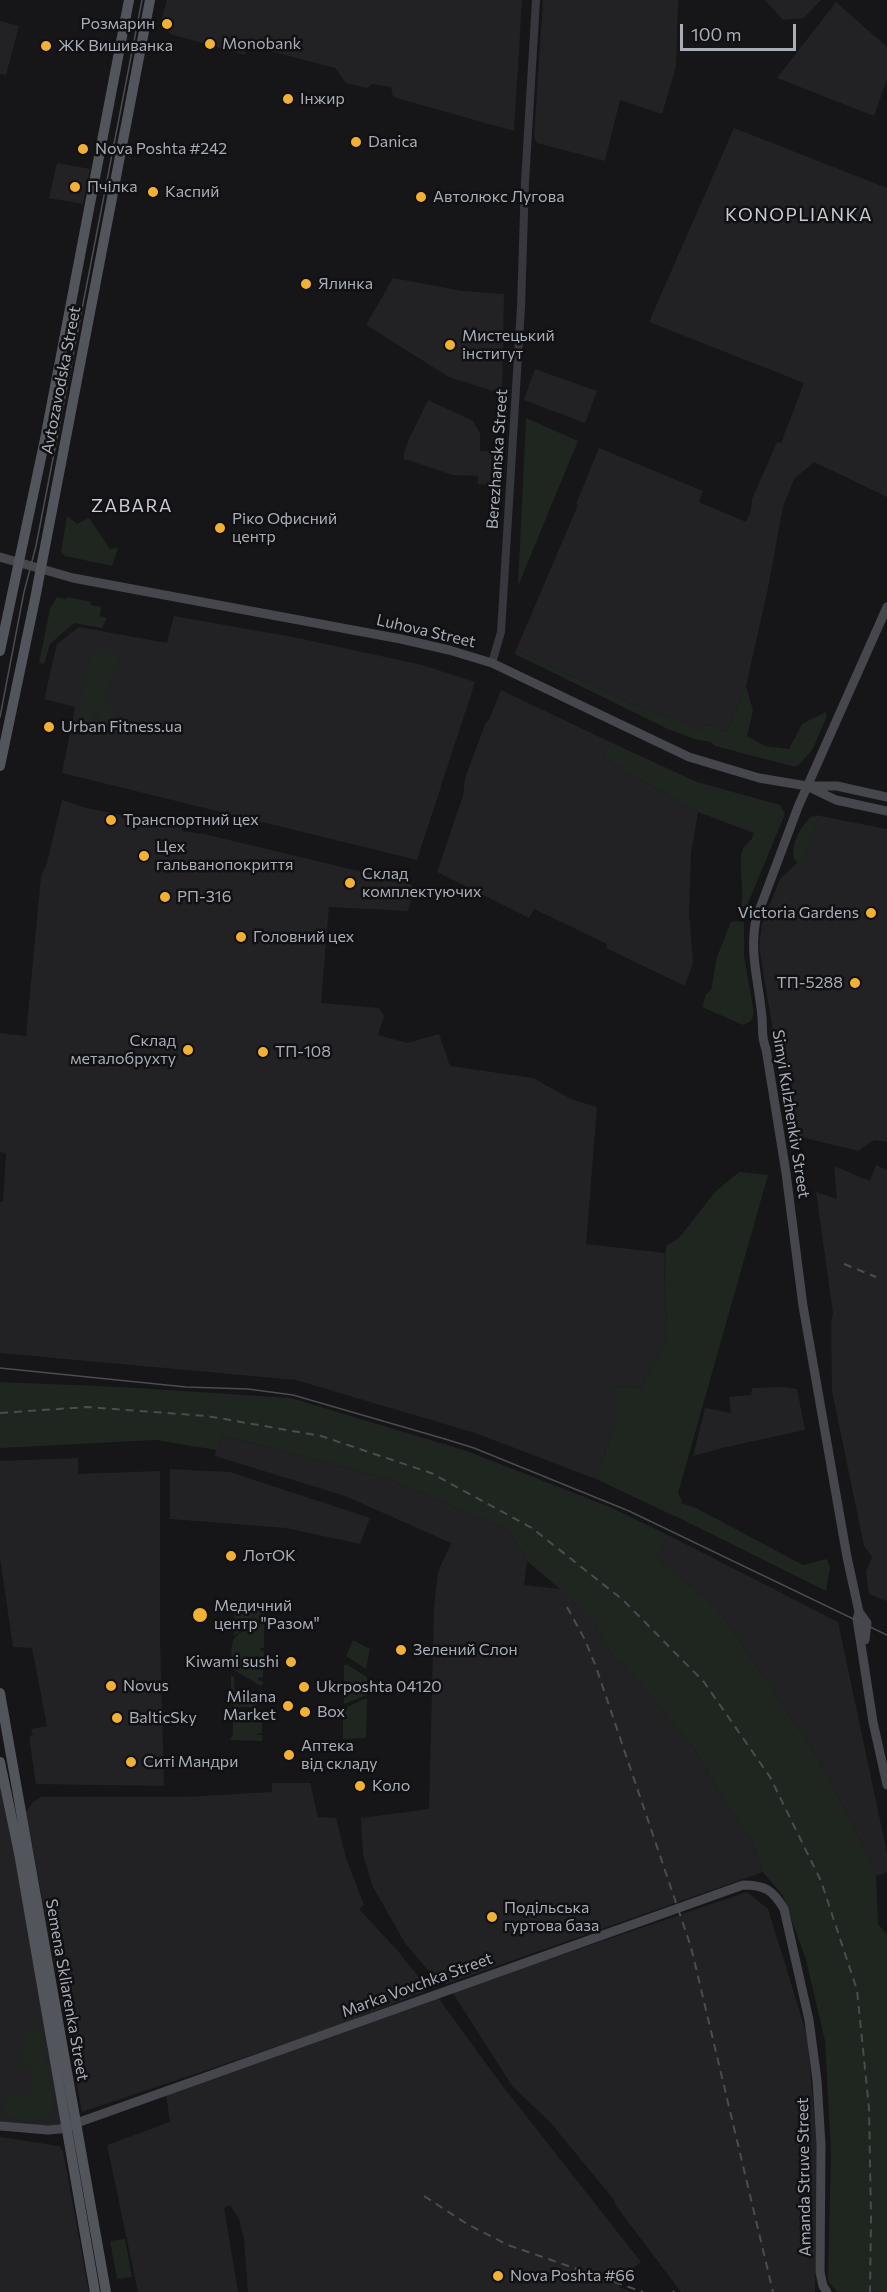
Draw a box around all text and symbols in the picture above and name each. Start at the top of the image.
scale bar [683,12,798,50]
place label: Розмарин [81,14,155,34]
marker: Розмарин [160,17,174,31]
text: 100 m [691,23,741,45]
place label: Monobank [222,34,301,54]
place label: ЖК Вишиванка [58,36,173,56]
marker: Monobank [203,37,217,51]
marker: ЖК Вишиванка [39,39,53,53]
place label: Інжир [300,89,345,109]
marker: Інжир [281,92,295,106]
place label: Danica [368,132,418,152]
marker: Danica [349,135,363,149]
place label: Nova Poshta #242 [95,139,227,159]
marker: Nova Poshta #242 [76,142,90,156]
place label: Пчілка [87,177,138,197]
marker: Пчілка [68,180,82,194]
place label: Каспий [165,182,219,202]
marker: Каспий [146,185,160,199]
place label: Автолюкс Лугова [433,187,564,207]
marker: Автолюкс Лугова [414,190,428,204]
district label: KONOPLIANKA [725,204,873,226]
place label: Ялинка [318,274,373,294]
marker: Ялинка [299,277,313,291]
street label: Avtozavodska Street [37,305,85,455]
place label: Мистецький інститут [462,326,555,364]
marker: Мистецький інститут [443,338,457,352]
street label: Berezhanska Street [483,388,511,530]
district label: ZABARA [91,495,173,517]
place label: Ріко Офисний центр [232,509,337,547]
marker: Ріко Офисний центр [213,521,227,535]
street label: Luhova Street [375,610,477,652]
place label: Urban Fitness.ua [61,717,182,737]
marker: Urban Fitness.ua [42,720,56,734]
place label: Транспортний цех [123,810,259,830]
marker: Транспортний цех [104,813,118,827]
place label: Цех гальванопокриття [156,837,293,875]
marker: Цех гальванопокриття [137,849,151,863]
place label: Склад комплектуючих [362,864,482,902]
marker: Склад комплектуючих [343,876,357,890]
place label: РП-316 [177,887,231,907]
marker: РП-316 [158,890,172,904]
place label: Victoria Gardens [738,903,859,923]
marker: Victoria Gardens [864,906,878,920]
place label: Головний цех [253,927,354,947]
marker: Головний цех [234,930,248,944]
place label: ТП-5288 [777,973,843,993]
marker: ТП-5288 [848,976,862,990]
street label: Simyi Kulzhenkiv Street [768,1028,814,1200]
place label: Склад металобрухту [70,1031,176,1069]
place label: ТП-108 [275,1042,331,1062]
marker: Склад металобрухту [181,1043,195,1057]
marker: ТП-108 [256,1045,270,1059]
place label: ЛотОК [243,1546,296,1566]
marker: ЛотОК [224,1549,238,1563]
place label: Медичний центр "Разом" [214,1596,320,1634]
marker: Медичний центр "Разом" [191,1606,209,1624]
place label: Зелений Слон [413,1640,518,1660]
marker: Зелений Слон [394,1643,408,1657]
place label: Kiwami sushi [185,1652,279,1672]
marker: Kiwami sushi [284,1655,298,1669]
place label: Novus [123,1676,169,1696]
place label: Ukrposhta 04120 [316,1677,442,1697]
marker: Novus [104,1679,118,1693]
marker: Ukrposhta 04120 [297,1680,311,1694]
place label: Milana Market [223,1687,276,1725]
marker: Milana Market [281,1699,295,1713]
place label: Box [317,1702,345,1722]
marker: Box [298,1705,312,1719]
place label: BalticSky [129,1708,197,1728]
marker: BalticSky [110,1711,124,1725]
place label: Аптека від складу [301,1736,378,1774]
marker: Аптека від складу [282,1748,296,1762]
place label: Ситі Мандри [143,1752,238,1772]
marker: Ситі Мандри [124,1755,138,1769]
place label: Коло [372,1776,410,1796]
marker: Коло [353,1779,367,1793]
street label: Semena Skliarenka Street [42,1897,92,2083]
place label: Подільська гуртова база [504,1898,599,1936]
marker: Подільська гуртова база [485,1910,499,1924]
street label: Marka Vovchka Street [339,1949,495,2021]
street label: Amanda Struve Street [793,2097,815,2257]
place label: Nova Poshta #66 [510,2266,635,2286]
marker: Nova Poshta #66 [491,2269,505,2283]

